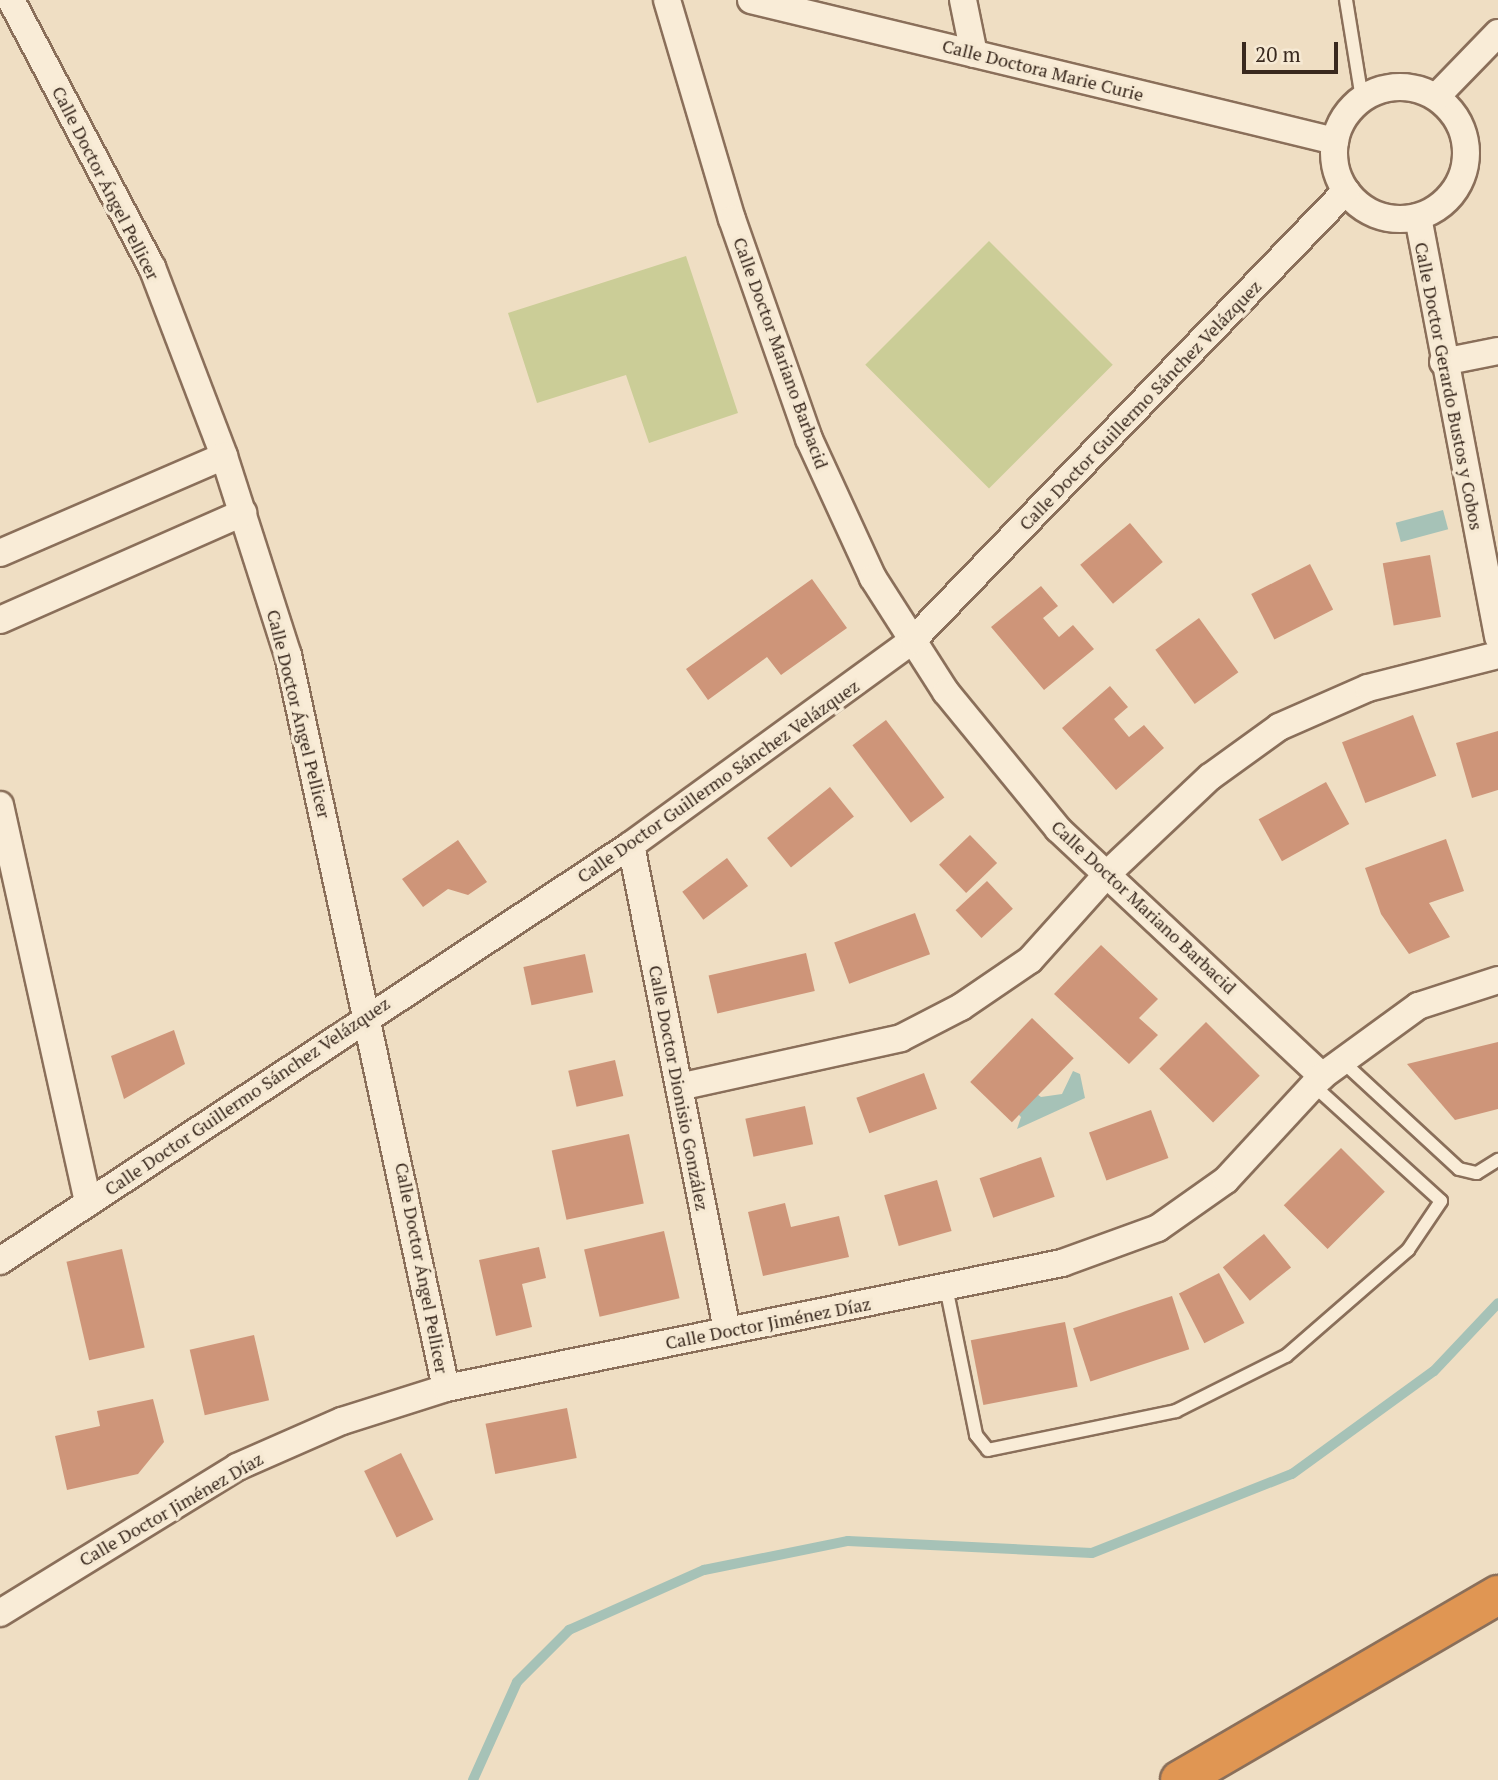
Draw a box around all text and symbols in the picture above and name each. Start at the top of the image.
scale bar [1246,28,1342,72]
street label: Calle Doctora Marie Curie [940,35,1146,105]
text: 20 m [1255,40,1301,68]
street label: Calle Doctor Ángel Pellicer [48,82,164,284]
street label: Calle Doctor Mariano Barbacid [729,234,833,472]
street label: Calle Doctor Gerardo Bustos y Cobos [1410,240,1488,532]
street label: Calle Doctor Guillermo Sánchez Velázquez [1014,275,1266,535]
street label: Calle Doctor Ángel Pellicer [263,607,335,821]
street label: Calle Doctor Guillermo Sánchez Velázquez [573,675,863,887]
street label: Calle Doctor Mariano Barbacid [1047,816,1241,998]
street label: Calle Doctor Dionisio González [645,963,713,1213]
street label: Calle Doctor Guillermo Sánchez Velázquez [100,992,394,1200]
street label: Calle Doctor Ángel Pellicer [391,1161,453,1375]
street label: Calle Doctor Jiménez Díaz [663,1292,873,1354]
street label: Calle Doctor Jiménez Díaz [75,1447,267,1571]

